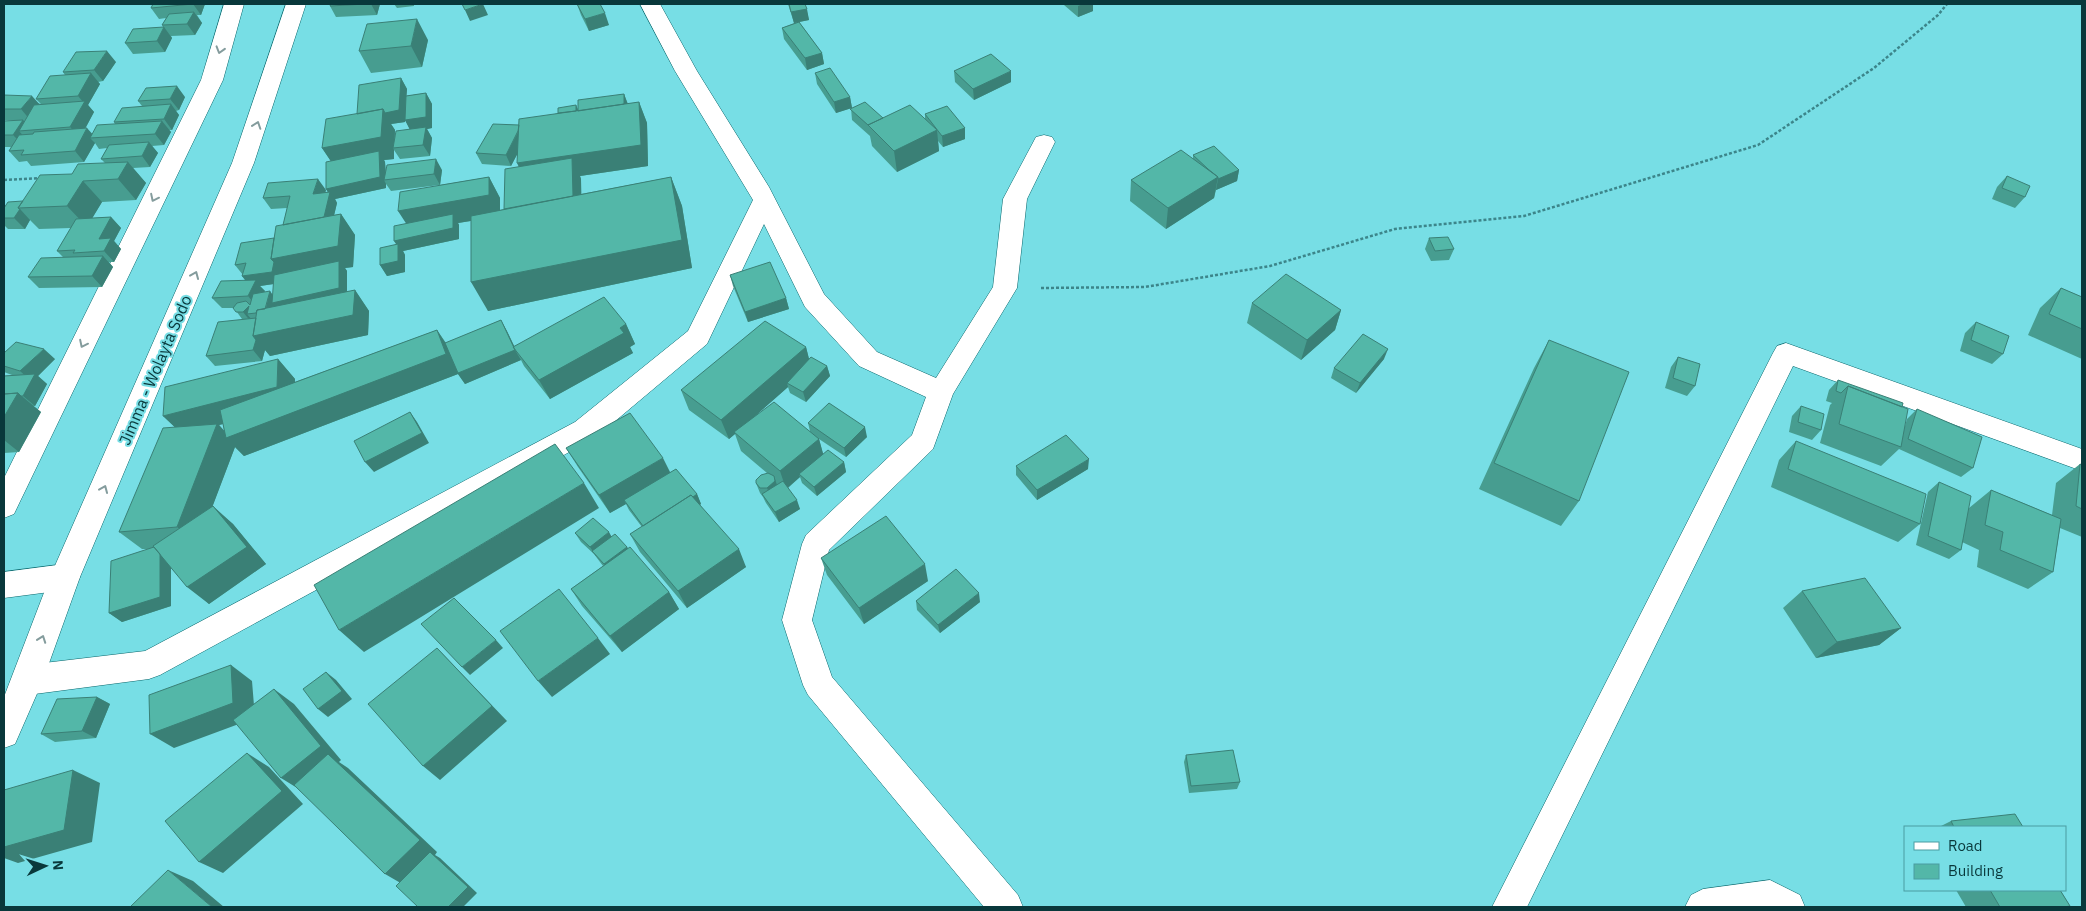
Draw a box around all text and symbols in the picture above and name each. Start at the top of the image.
one-way arrow [216,46,226,54]
one-way arrow [251,121,261,129]
one-way arrow [150,193,160,202]
one-way arrow [189,271,200,280]
street label: Jimma - Wolayta Sodo [114,292,196,448]
one-way arrow [79,339,89,348]
one-way arrow [97,485,108,494]
one-way arrow [36,635,47,644]
legend [1904,826,2066,891]
text: Road [1948,836,1983,855]
north arrow [20,841,70,891]
text: N [49,859,67,871]
text: Building [1948,861,2003,880]

